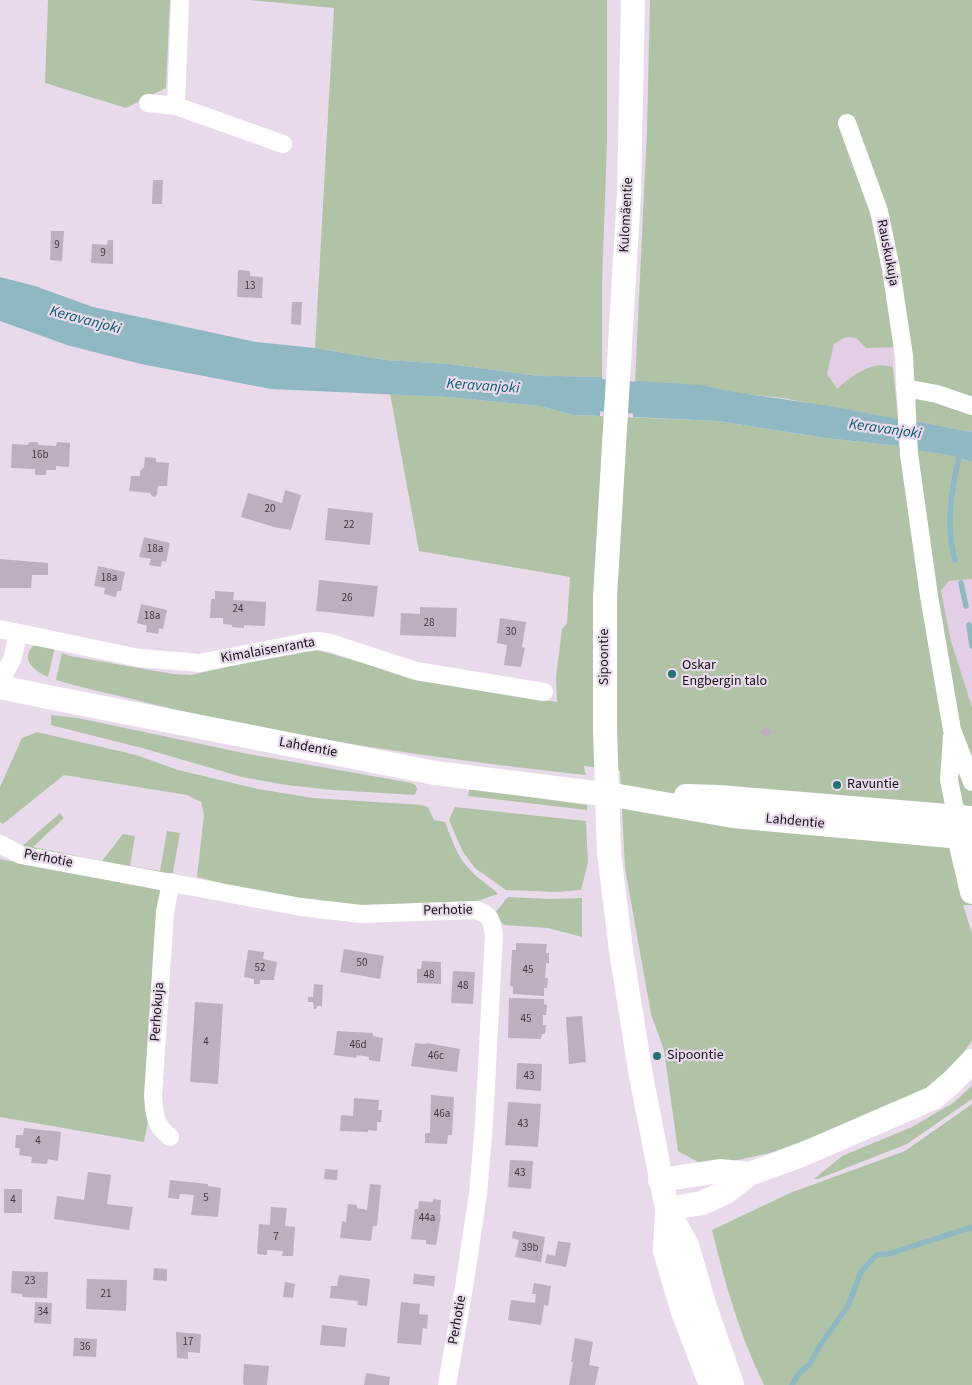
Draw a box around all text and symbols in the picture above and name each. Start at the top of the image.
street label: Kulomäentie [617,177,637,253]
street label: Rauskukuja [872,218,902,288]
house number: 9 [54,239,60,253]
house number: 9 [100,247,106,261]
house number: 13 [245,280,255,294]
water label: Keravanjoki [47,303,123,339]
water label: Keravanjoki [446,375,520,399]
water label: Keravanjoki [848,416,922,444]
house number: 16b [31,449,49,463]
house number: 20 [265,503,275,517]
house number: 22 [344,519,354,533]
house number: 18a [147,543,163,557]
house number: 18a [101,572,117,586]
house number: 26 [342,592,352,606]
house number: 24 [233,603,243,617]
house number: 18a [144,610,160,624]
house number: 28 [424,617,434,631]
house number: 30 [506,626,516,640]
street label: Sipoontie [597,629,613,685]
street label: Kimalaisenranta [220,634,316,668]
place label: Oskar Engbergin talo [682,658,767,690]
marker: Oskar Engbergin talo [666,668,678,680]
street label: Lahdentie [277,734,339,762]
place label: Ravuntie [847,777,899,793]
marker: Ravuntie [831,779,843,791]
street label: Lahdentie [765,811,825,833]
street label: Perhotie [22,846,74,872]
street label: Perhotie [423,902,473,920]
house number: 50 [357,957,367,971]
house number: 52 [255,962,265,976]
house number: 45 [523,964,533,978]
house number: 48 [424,969,434,983]
house number: 48 [458,980,468,994]
street label: Perhokuja [148,982,168,1042]
house number: 45 [521,1013,531,1027]
house number: 4 [203,1036,209,1050]
house number: 46d [349,1039,367,1053]
place label: Sipoontie [667,1048,724,1064]
house number: 46c [428,1050,444,1064]
marker: Sipoontie [651,1050,663,1062]
house number: 43 [524,1070,534,1084]
house number: 46a [434,1108,450,1122]
house number: 43 [518,1118,528,1132]
house number: 4 [35,1135,41,1149]
house number: 43 [515,1167,525,1181]
house number: 5 [203,1192,209,1206]
house number: 4 [10,1194,16,1208]
house number: 44a [419,1212,435,1226]
house number: 7 [273,1231,279,1245]
house number: 39b [521,1242,539,1256]
house number: 23 [25,1275,35,1289]
house number: 21 [101,1288,111,1302]
street label: Perhotie [445,1294,471,1346]
house number: 34 [38,1306,48,1320]
house number: 17 [183,1336,193,1350]
house number: 36 [80,1341,90,1355]

